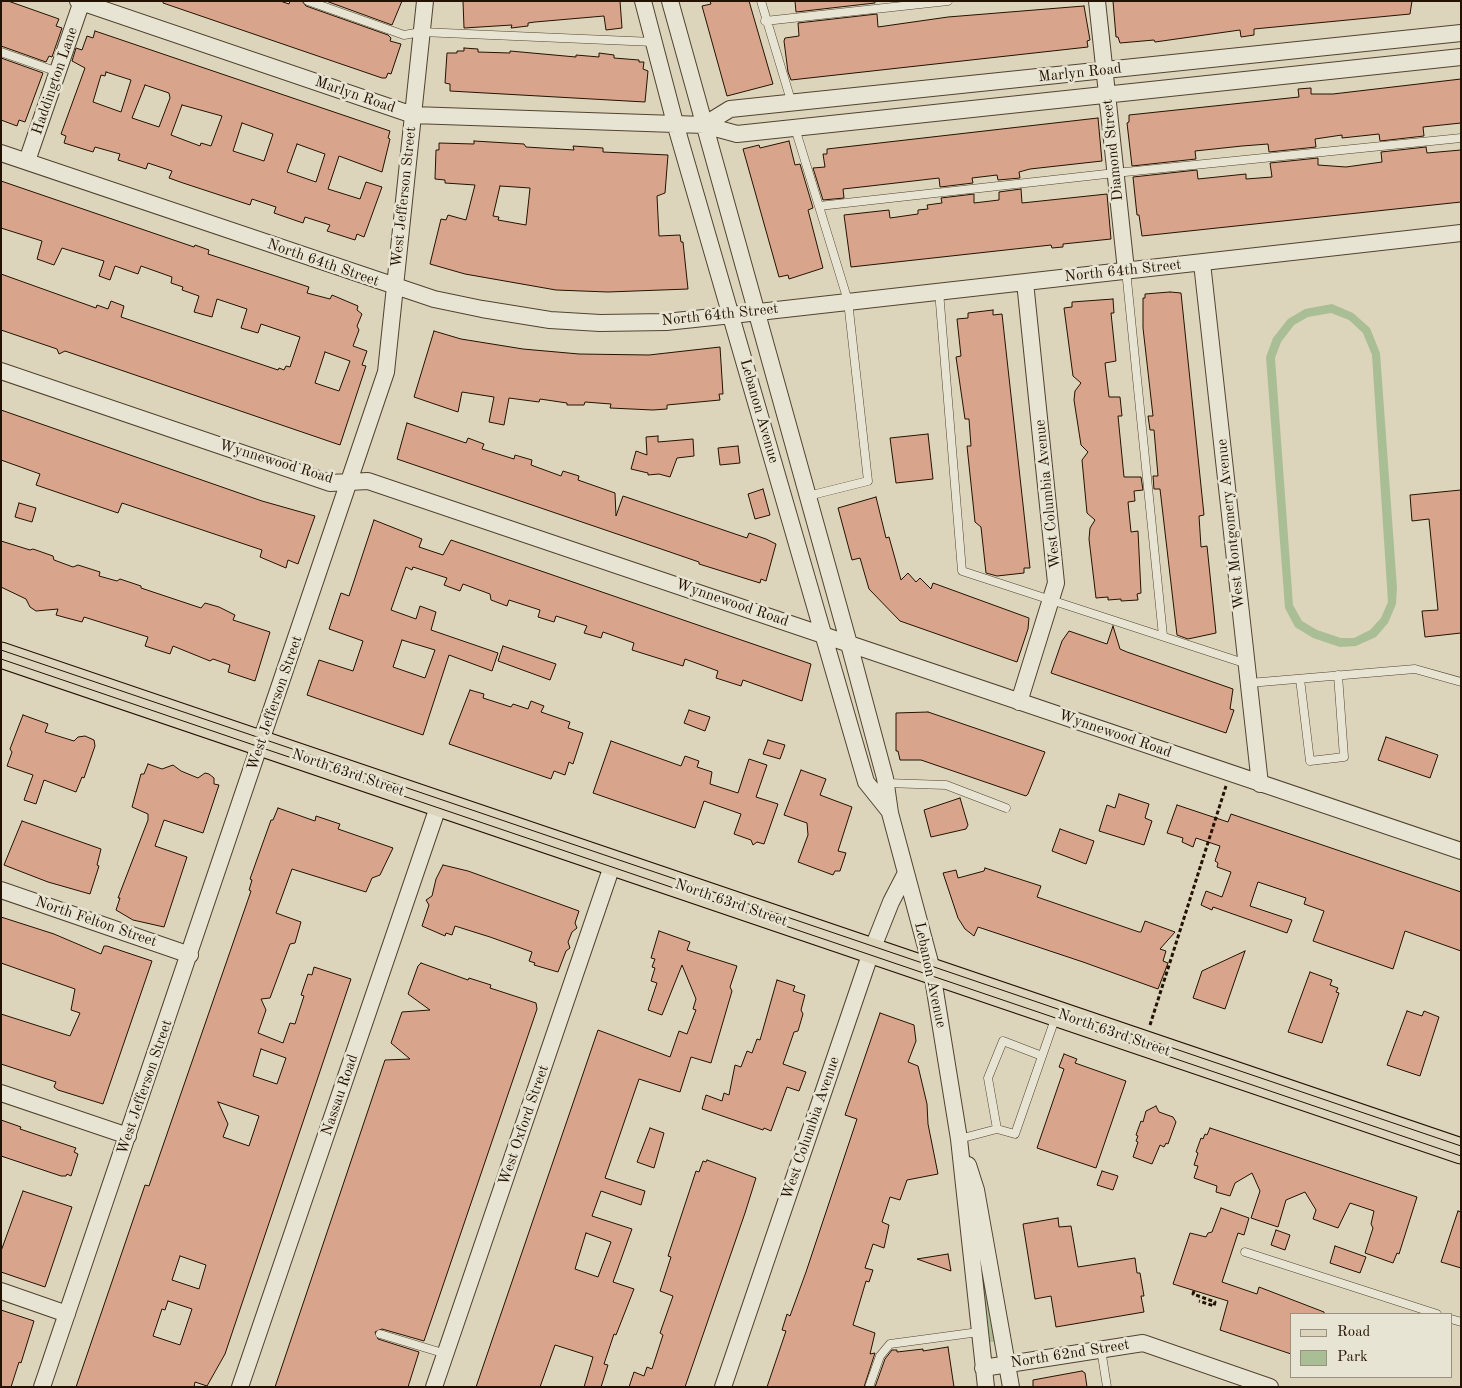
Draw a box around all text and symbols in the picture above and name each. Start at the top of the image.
street label: Haddington Lane [28,25,82,137]
street label: Marlyn Road [1037,60,1123,86]
street label: Marlyn Road [312,73,398,117]
street label: Diamond Street [1099,98,1127,202]
street label: West Jefferson Street [388,126,420,268]
street label: North 64th Street [265,235,381,291]
street label: North 64th Street [1064,256,1182,286]
street label: North 64th Street [661,300,779,330]
street label: Lebanon Avenue [736,357,782,465]
street label: West Columbia Avenue [1031,419,1065,569]
street label: Wynnewood Road [217,436,335,488]
street label: West Montgomery Avenue [1213,438,1249,610]
street label: Wynnewood Road [673,575,791,631]
street label: West Jefferson Street [243,633,307,773]
street label: Wynnewood Road [1056,706,1174,762]
street label: North 63rd Street [289,745,407,801]
street label: North 63rd Street [672,875,790,931]
street label: North Felton Street [33,893,159,951]
street label: Lebanon Avenue [910,921,950,1029]
street label: North 63rd Street [1055,1005,1173,1061]
street label: West Jefferson Street [113,1017,177,1157]
street label: Nassau Road [318,1052,362,1138]
street label: West Columbia Avenue [778,1054,844,1202]
street label: West Oxford Street [495,1062,553,1188]
legend [1290,1313,1452,1378]
text: Road [1337,1325,1370,1340]
street label: North 62nd Street [1009,1336,1131,1372]
text: Park [1337,1350,1368,1365]

